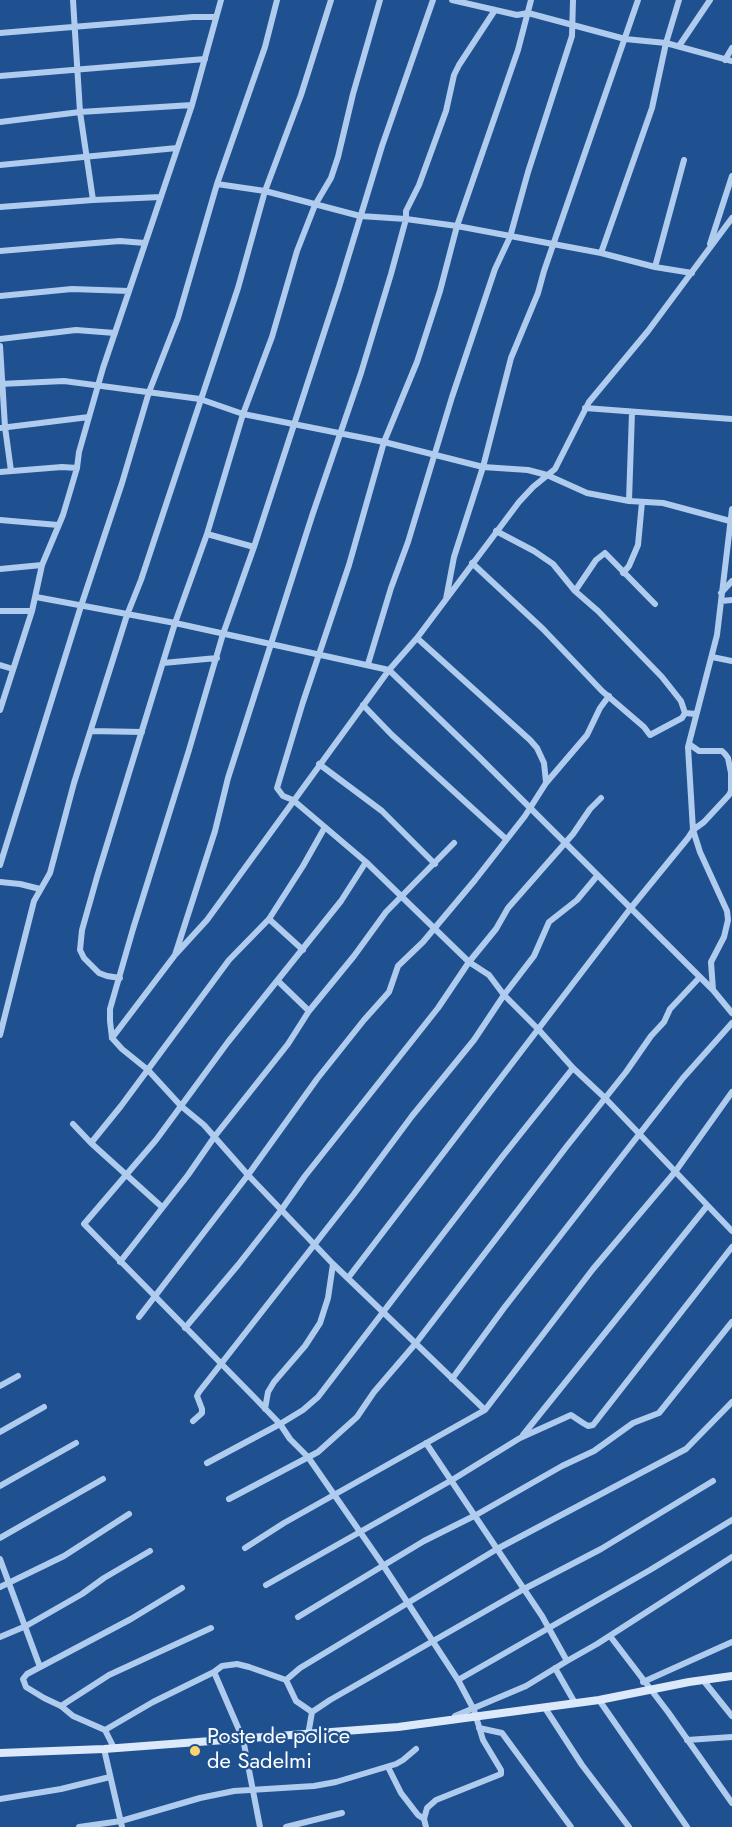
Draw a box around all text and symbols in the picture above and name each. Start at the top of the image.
place label: Poste de police de Sadelmi [207,1725,350,1777]
marker: Poste de police de Sadelmi [188,1744,202,1758]

